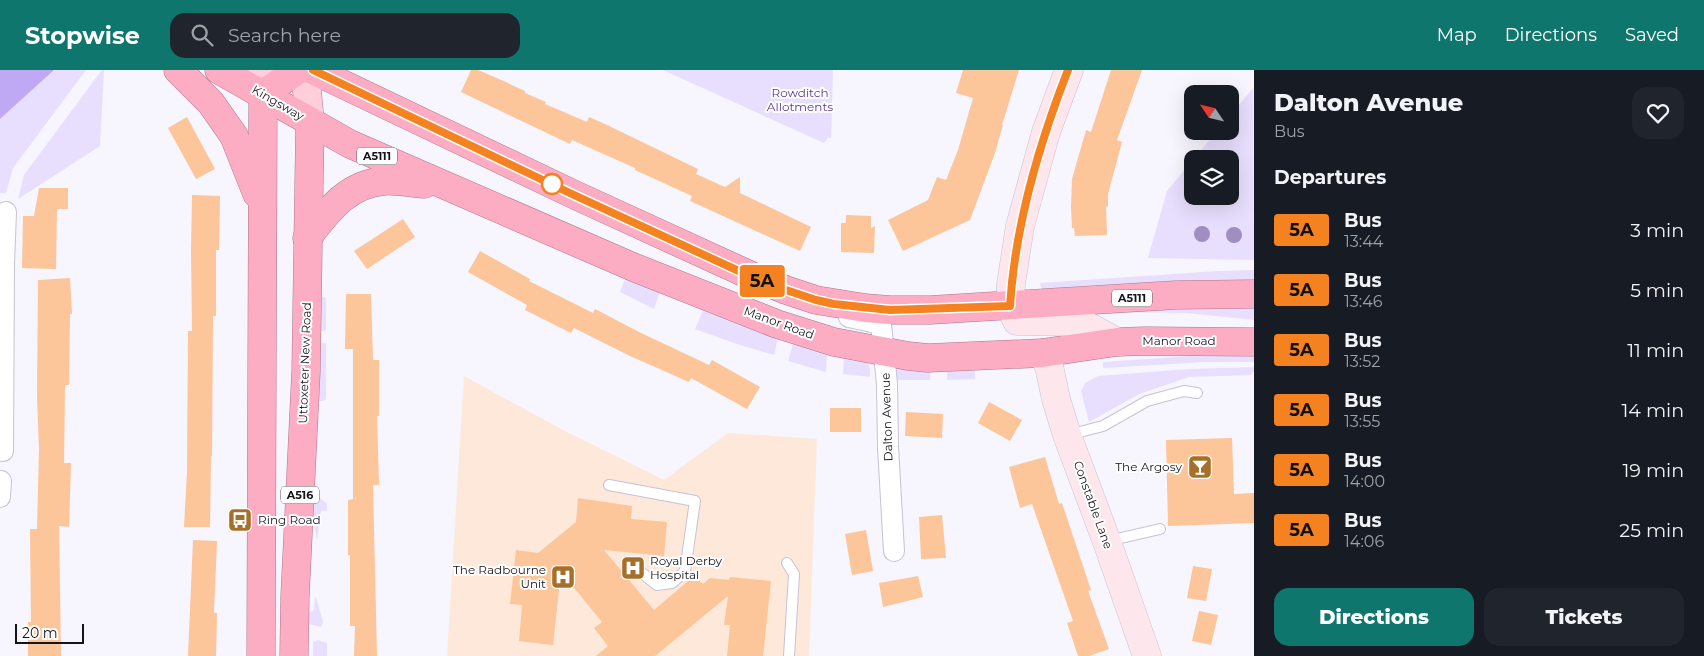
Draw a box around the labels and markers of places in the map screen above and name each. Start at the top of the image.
unlabelled marker [541,173,563,195]
bar icon: The Argosy [1187,454,1213,480]
place label: The Argosy [1115,459,1182,474]
bus stop icon: Ring Road [227,507,253,533]
place label: Ring Road [258,512,321,527]
place label: Royal Derby Hospital [650,553,723,582]
hospital icon: Royal Derby Hospital [620,555,646,581]
place label: The Radbourne Unit [453,562,546,591]
hospital icon: The Radbourne Unit [550,564,576,590]

